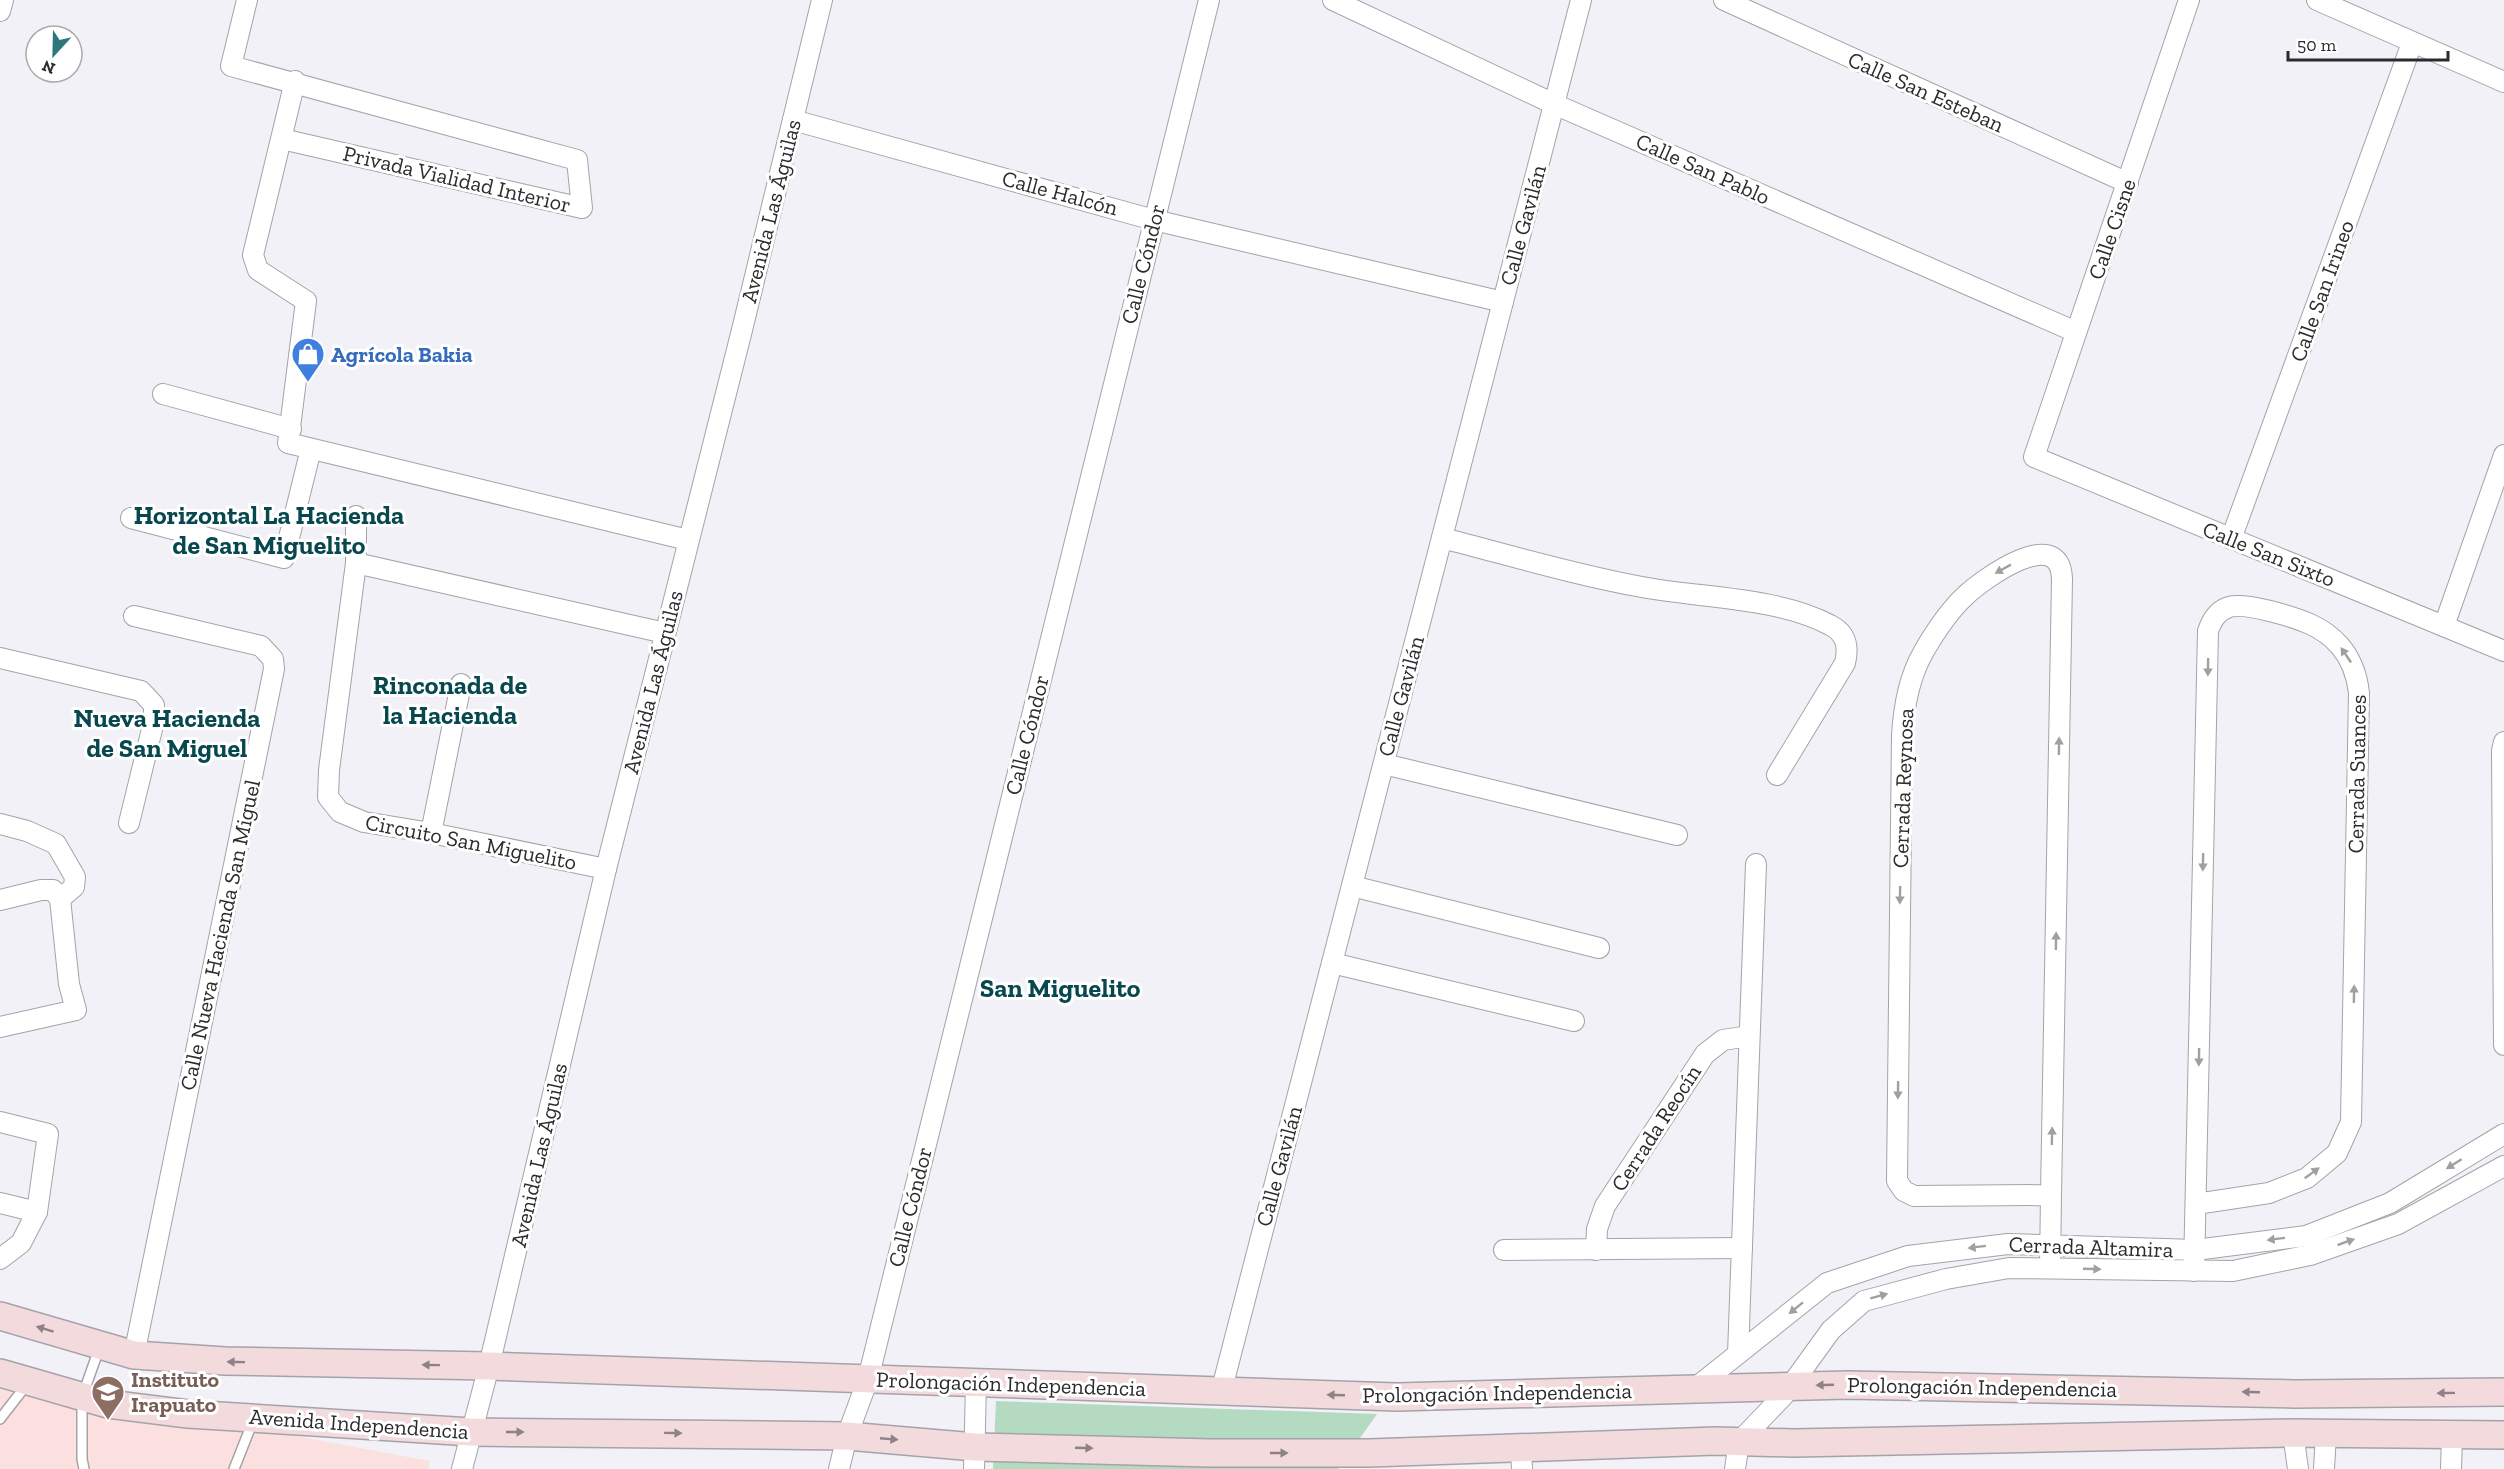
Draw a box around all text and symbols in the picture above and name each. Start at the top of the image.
north arrow [24,24,84,84]
scale bar [2288,24,2448,62]
text: 50 m [2297,34,2337,56]
street label: Calle San Esteban [1844,46,2009,139]
text: N [39,56,58,79]
street label: Avenida Las Águilas [735,116,807,306]
street label: Calle San Pablo [1632,127,1774,211]
street label: Privada Vialidad Interior [340,140,574,218]
street label: Calle Gavilán [1494,161,1552,288]
street label: Calle Halcón [999,165,1121,222]
street label: Calle Cisne [2082,175,2142,283]
street label: Calle Cóndor [1115,201,1171,327]
street label: Calle San Irineo [2284,217,2360,365]
shop icon: Agrícola Bakia [290,336,326,383]
place label: Agrícola Bakia [331,341,473,368]
district label: Horizontal La Hacienda de San Miguelito [134,499,404,561]
street label: Calle San Sixto [2199,515,2339,593]
one-way arrow [1994,564,2011,574]
street label: Avenida Las Águilas [617,587,689,777]
street label: Calle Gavilán [1372,632,1430,759]
one-way arrow [2340,647,2352,663]
one-way arrow [2203,657,2212,676]
district label: Rinconada de la Hacienda [373,669,528,731]
street label: Calle Cóndor [999,672,1055,798]
street label: Cerrada Suances [2342,694,2372,854]
district label: Nueva Hacienda de San Miguel [74,702,260,764]
street label: Cerrada Reynosa [1887,707,1919,868]
one-way arrow [2054,737,2064,756]
street label: Calle Nueva Hacienda San Miguel [174,777,266,1093]
street label: Circuito San Miguelito [363,808,579,876]
one-way arrow [2198,852,2208,871]
one-way arrow [1895,885,1905,904]
one-way arrow [2051,932,2060,951]
district label: San Miguelito [980,972,1141,1004]
one-way arrow [2349,984,2358,1003]
one-way arrow [2194,1047,2204,1066]
street label: Cerrada Reocín [1605,1059,1707,1196]
street label: Avenida Las Águilas [505,1060,573,1250]
one-way arrow [1893,1080,1903,1099]
street label: Calle Gavilán [1250,1102,1308,1229]
one-way arrow [2048,1127,2057,1146]
street label: Calle Cóndor [882,1144,938,1270]
one-way arrow [2446,1158,2462,1169]
one-way arrow [2303,1167,2319,1179]
street label: Cerrada Altamira [2008,1231,2174,1263]
one-way arrow [2267,1235,2286,1244]
one-way arrow [2337,1237,2355,1247]
one-way arrow [1968,1243,1987,1252]
one-way arrow [2083,1265,2102,1274]
one-way arrow [1870,1291,1889,1301]
one-way arrow [1788,1301,1804,1314]
one-way arrow [36,1324,54,1333]
one-way arrow [226,1357,245,1366]
one-way arrow [421,1360,440,1370]
place label: Instituto Irapuato [131,1366,219,1418]
street label: Prolongación Independencia [876,1366,1147,1402]
street label: Prolongación Independencia [1847,1371,2118,1403]
school or university icon: Instituto Irapuato [90,1374,126,1421]
street label: Prolongación Independencia [1362,1377,1633,1409]
one-way arrow [1815,1380,1834,1390]
one-way arrow [2241,1388,2260,1397]
one-way arrow [2436,1388,2455,1398]
one-way arrow [1326,1390,1345,1400]
street label: Avenida Independencia [248,1403,470,1445]
one-way arrow [505,1427,524,1437]
one-way arrow [664,1429,683,1438]
one-way arrow [880,1435,899,1444]
one-way arrow [1074,1444,1093,1453]
one-way arrow [1269,1448,1288,1458]

